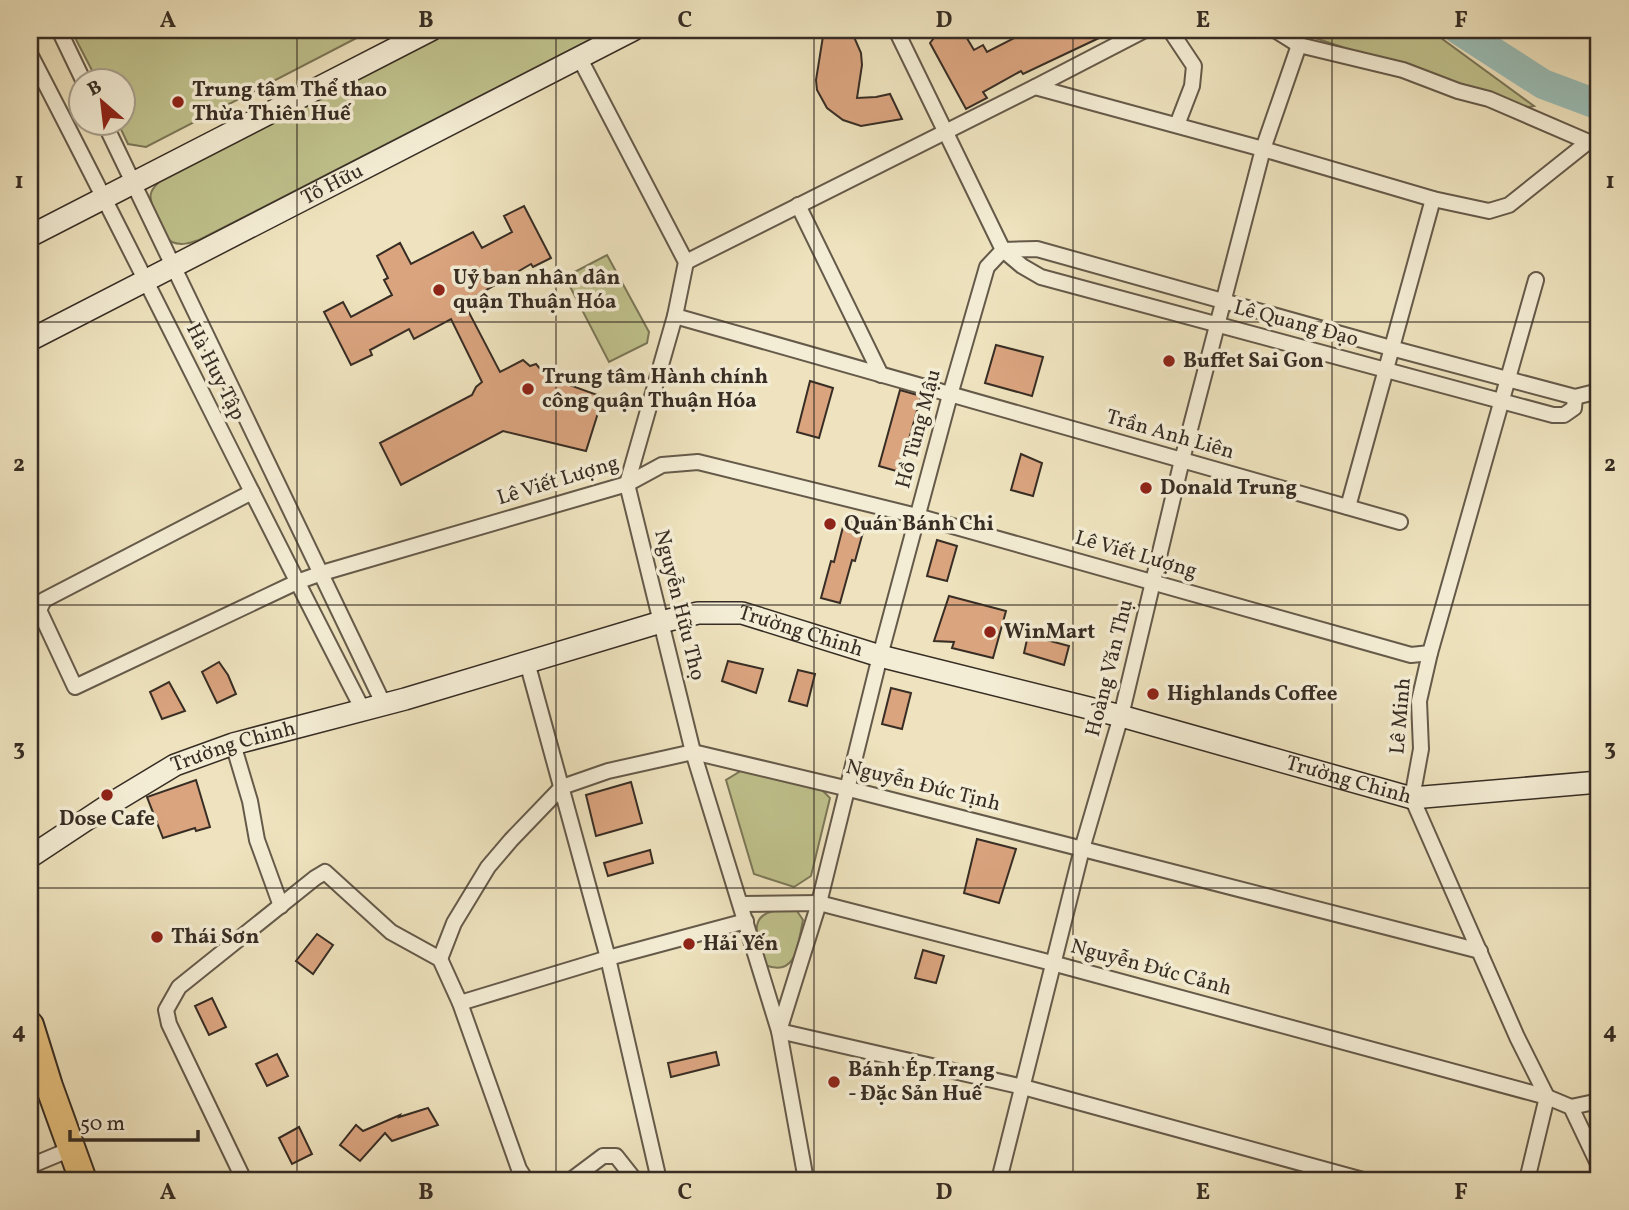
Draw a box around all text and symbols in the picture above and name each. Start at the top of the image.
text: A [160,5,176,37]
text: B [418,5,434,37]
text: C [678,5,692,37]
text: D [936,5,953,37]
text: E [1196,5,1210,37]
text: F [1454,5,1468,37]
north arrow [66,66,136,136]
text: B [83,74,107,103]
place label: Trung tâm Thể thao Thừa Thiên Huế [192,76,387,129]
marker: Trung tâm Thể thao Thừa Thiên Huế [170,94,186,110]
street label: Tố Hữu [296,157,368,213]
text: 1 [14,166,24,198]
text: 1 [1605,166,1615,198]
place label: Uỷ ban nhân dân quận Thuận Hóa [453,264,620,317]
marker: Uỷ ban nhân dân quận Thuận Hóa [431,282,447,298]
street label: Lê Quang Đạo [1230,293,1362,355]
street label: Hà Huy Tập [178,318,252,426]
place label: Buffet Sai Gon [1183,347,1324,376]
marker: Buffet Sai Gon [1161,353,1177,369]
place label: Trung tâm Hành chính công quận Thuận Hóa [542,363,769,416]
street label: Hồ Tùng Mậu [889,366,949,492]
marker: Trung tâm Hành chính công quận Thuận Hóa [520,381,536,397]
street label: Trần Anh Liên [1103,403,1237,467]
text: 2 [13,449,25,481]
street label: Lê Viết Lượng [494,449,622,513]
text: 2 [1604,449,1616,481]
place label: Donald Trung [1160,474,1297,503]
marker: Donald Trung [1138,480,1154,496]
place label: Quán Bánh Chi [844,510,994,539]
marker: Quán Bánh Chi [822,516,838,532]
street label: Lê Viết Lượng [1072,524,1200,586]
street label: Nguyễn Hữu Thọ [646,527,712,683]
street label: Hoàng Văn Thụ [1079,596,1141,740]
street label: Trường Chinh [734,598,867,664]
place label: WinMart [1004,618,1095,647]
marker: WinMart [982,624,998,640]
street label: Lê Minh [1383,676,1419,756]
place label: Highlands Coffee [1167,680,1337,709]
marker: Highlands Coffee [1145,686,1161,702]
street label: Trường Chinh [167,714,299,780]
text: 3 [13,733,25,765]
text: 3 [1604,733,1616,765]
street label: Trường Chinh [1282,749,1415,812]
street label: Nguyễn Đức Tịnh [842,753,1004,819]
marker: Dose Cafe [99,787,115,803]
place label: Dose Cafe [59,805,155,834]
place label: Thái Sơn [171,923,260,952]
marker: Thái Sơn [149,929,165,945]
place label: Hải Yến [703,930,779,959]
street label: Nguyễn Đức Cảnh [1067,933,1235,1003]
marker: Hải Yến [681,936,697,952]
text: 4 [12,1016,26,1048]
text: 4 [1603,1016,1617,1048]
place label: Bánh Ép Trang - Đặc Sản Huế [848,1056,995,1109]
marker: Bánh Ép Trang - Đặc Sản Huế [826,1074,842,1090]
scale bar [70,1098,198,1142]
text: 50 m [80,1110,125,1139]
text: A [160,1177,176,1209]
text: B [418,1177,434,1209]
text: C [678,1177,692,1209]
text: D [936,1177,953,1209]
text: E [1196,1177,1210,1209]
text: F [1454,1177,1468,1209]

